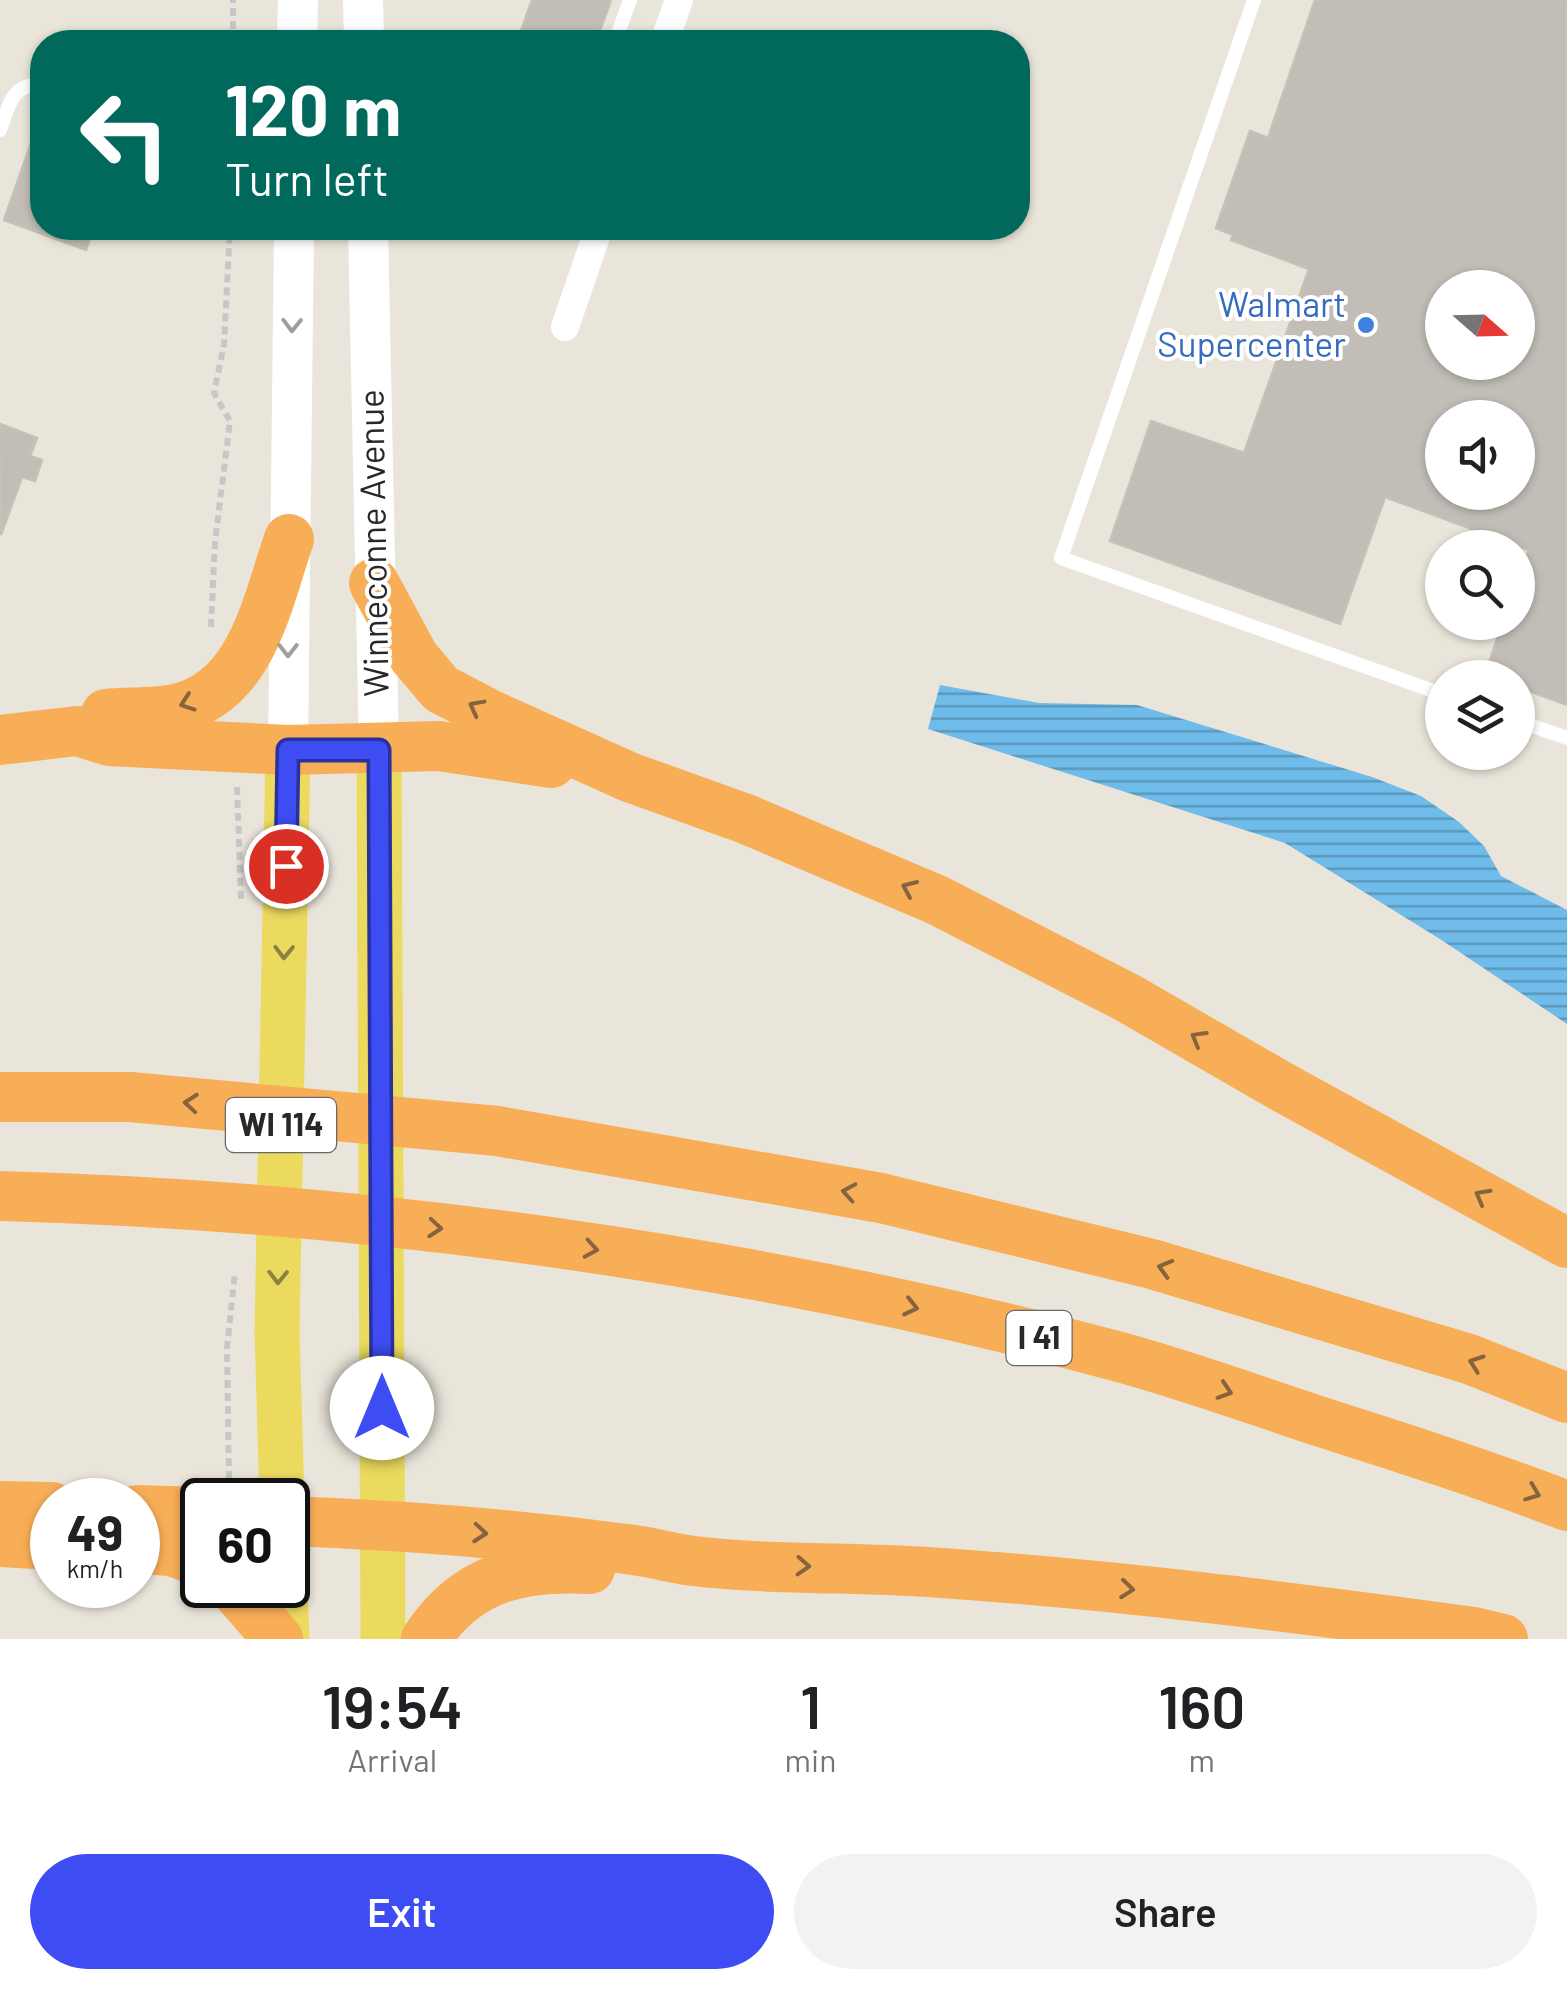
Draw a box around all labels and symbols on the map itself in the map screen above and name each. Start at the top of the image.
north arrow [1425,270,1535,380]
place label: Walmart Supercenter [1157,282,1346,364]
marker: Walmart Supercenter [1355,314,1377,336]
one-way arrow [282,317,303,333]
street label: Winneconne Avenue [348,389,396,697]
one-way arrow [277,642,299,658]
one-way arrow [180,692,197,712]
one-way arrow [469,700,487,719]
pin [244,824,329,909]
one-way arrow [901,880,919,900]
one-way arrow [273,946,295,961]
one-way arrow [1190,1031,1208,1050]
one-way arrow [182,1093,198,1114]
road number: WI 114 [226,1098,336,1152]
one-way arrow [841,1182,857,1203]
one-way arrow [1474,1188,1492,1208]
one-way arrow [428,1216,444,1238]
one-way arrow [583,1238,600,1259]
one-way arrow [1157,1259,1174,1280]
one-way arrow [268,1270,289,1286]
one-way arrow [902,1295,919,1316]
road number: I 41 [1006,1311,1072,1365]
one-way arrow [1468,1354,1486,1374]
position arrow [330,1356,434,1460]
one-way arrow [1216,1379,1233,1399]
speed limit sign: 60 [180,1478,310,1608]
one-way arrow [1524,1482,1541,1502]
one-way arrow [472,1522,488,1544]
one-way arrow [795,1555,811,1576]
one-way arrow [1119,1578,1135,1600]

